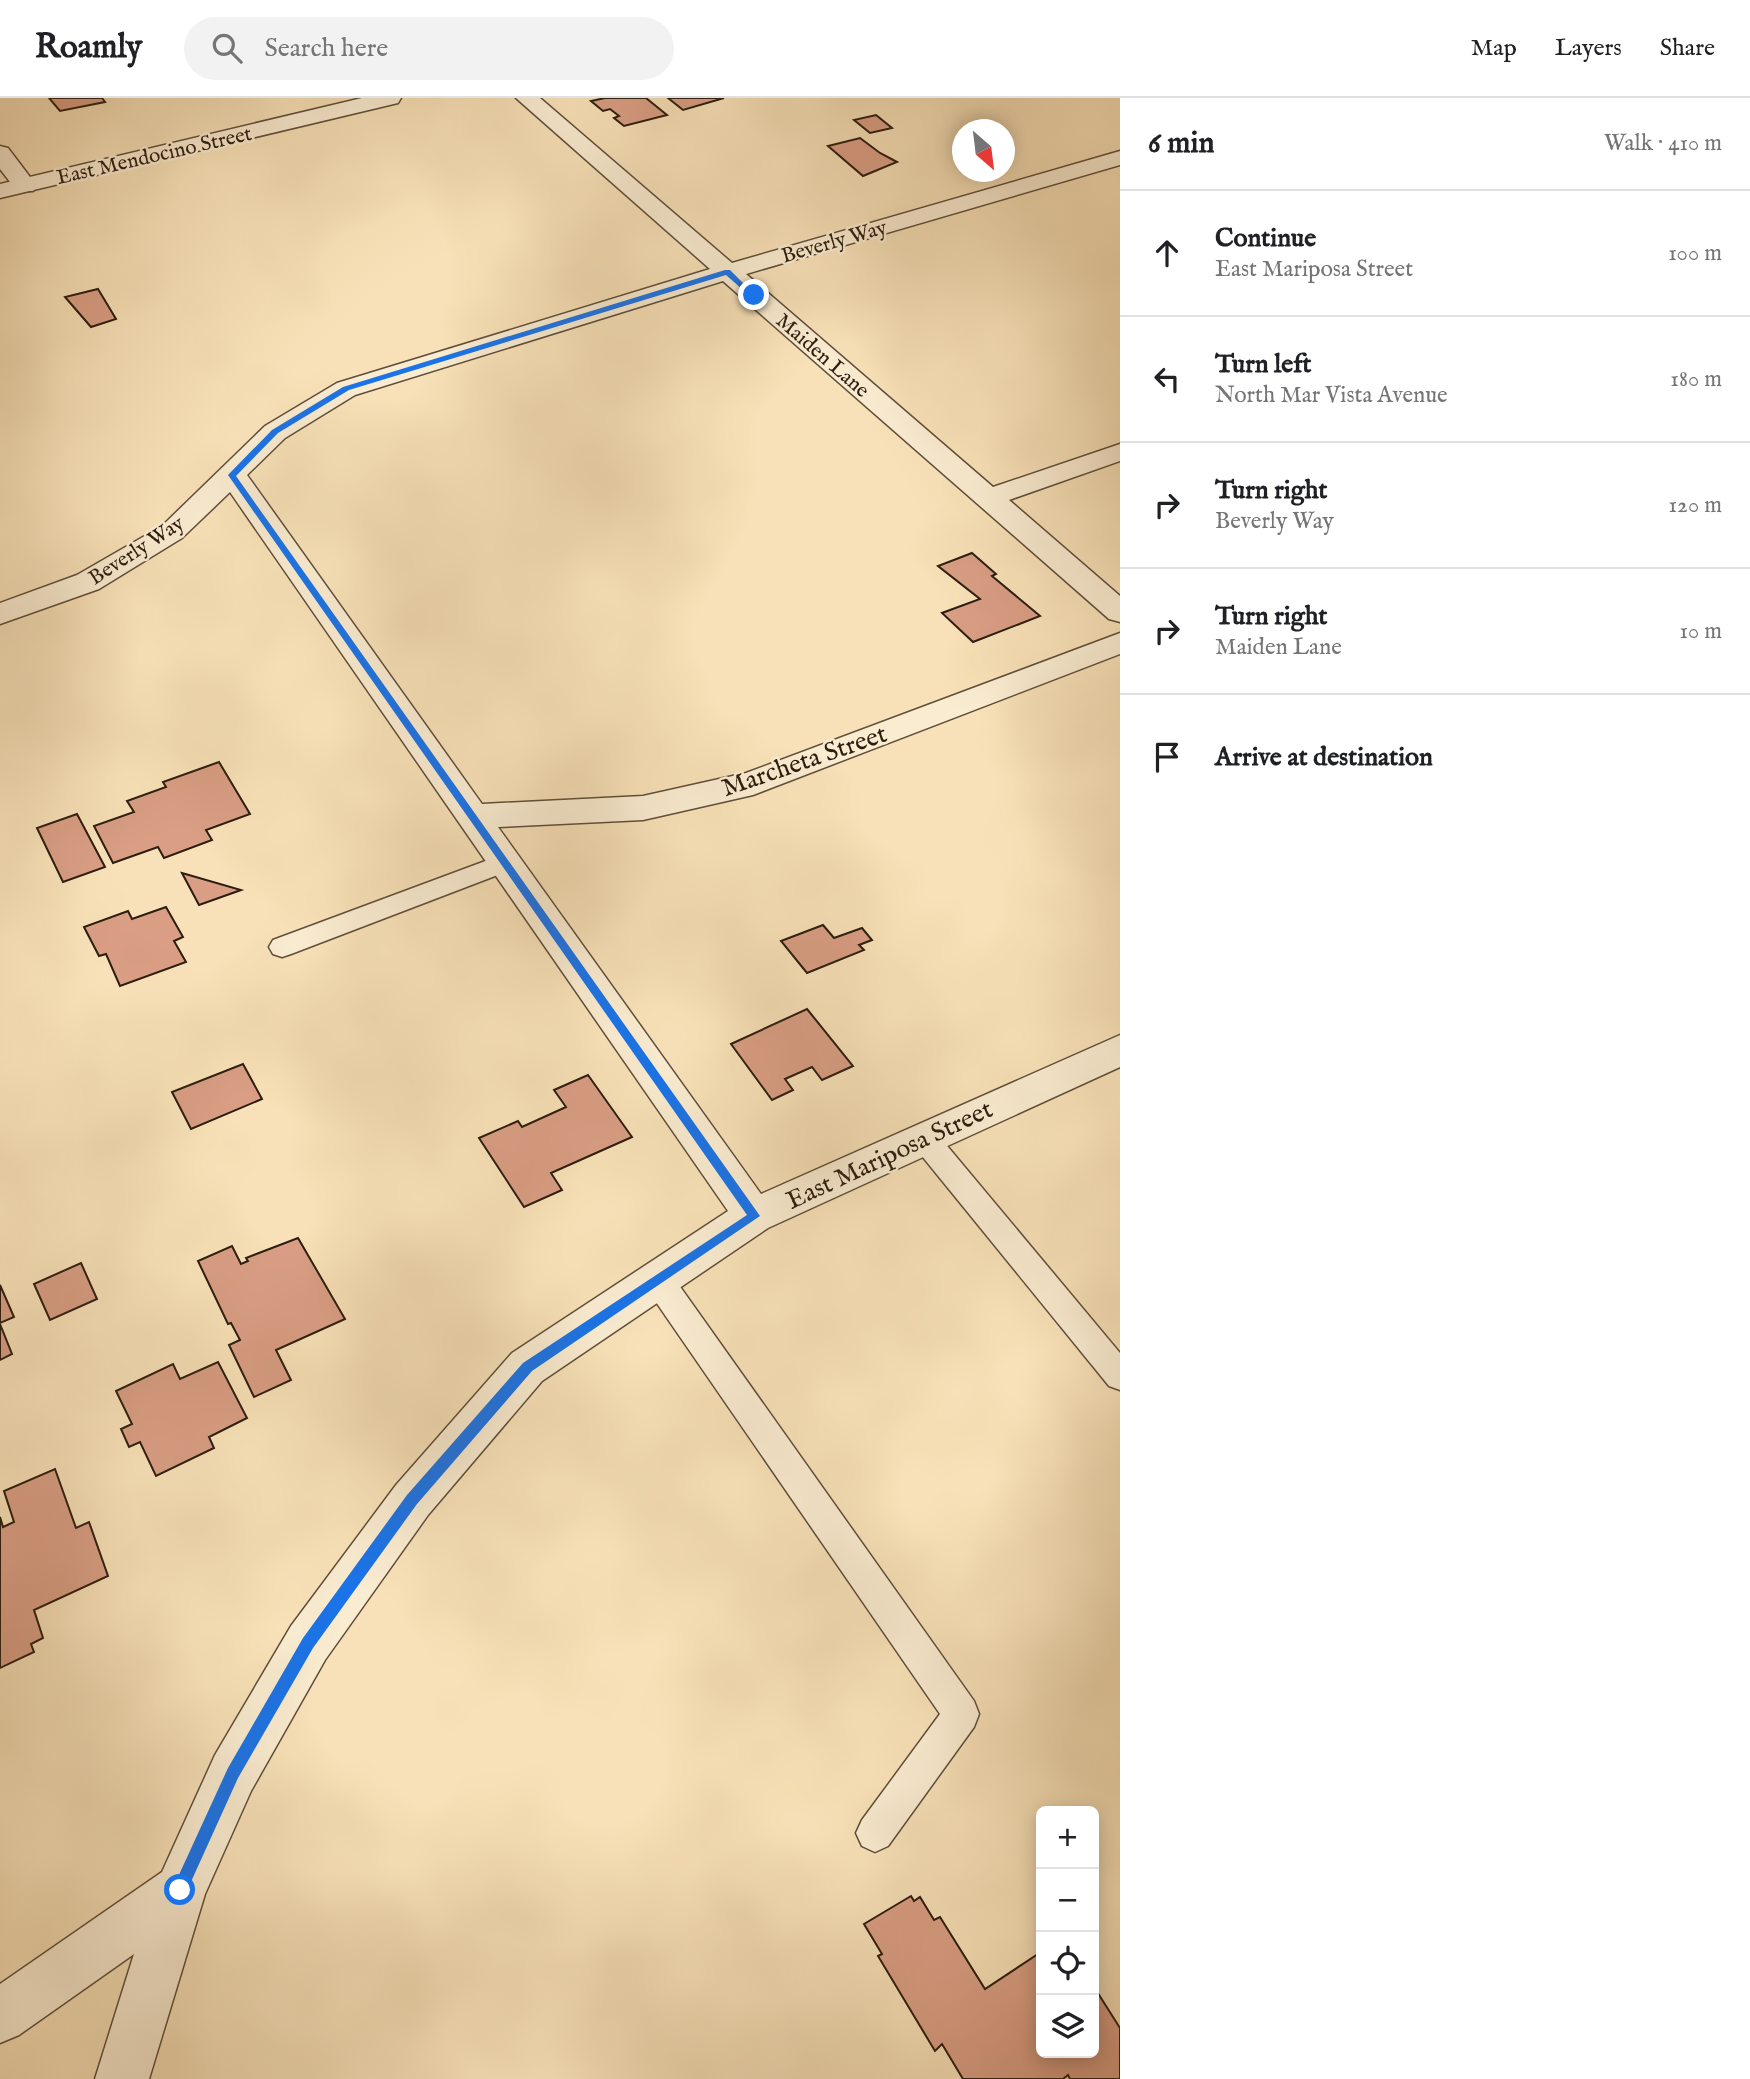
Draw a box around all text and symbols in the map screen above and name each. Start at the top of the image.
search box [184,17,674,80]
text: Roamly [35,27,142,69]
icon: search [208,29,246,67]
text: Search here [264,32,388,65]
text: Map [1471,33,1517,64]
text: Layers [1555,33,1622,64]
text: Share [1660,33,1715,64]
north arrow [952,119,1015,182]
street label: East Mendocino Street [54,121,255,192]
text: 6 min [1148,125,1214,163]
text: Walk · 410 m [1604,129,1722,158]
street label: Beverly Way [779,214,891,270]
text: Continue [1215,222,1316,255]
icon: ahead [1148,234,1186,272]
text: 100 m [1668,239,1722,268]
text: East Mariposa Street [1215,255,1413,284]
route end [738,279,769,310]
street label: Maiden Lane [769,308,875,405]
text: Turn left [1215,348,1312,381]
icon: left [1148,360,1186,398]
text: 180 m [1670,365,1722,394]
text: North Mar Vista Avenue [1215,381,1448,410]
text: Turn right [1215,474,1328,507]
icon: right [1148,486,1186,524]
text: 120 m [1669,491,1722,520]
text: Beverly Way [1215,507,1334,536]
street label: Beverly Way [84,510,190,592]
text: Turn right [1215,600,1328,633]
icon: right [1148,612,1186,650]
text: 10 m [1679,617,1722,646]
text: Maiden Lane [1215,633,1342,662]
street label: Marcheta Street [718,718,891,805]
icon: arrive [1148,738,1186,776]
text: Arrive at destination [1215,741,1433,774]
street label: East Mariposa Street [781,1093,998,1218]
map controls [1036,1806,1099,2058]
button: + [1036,1806,1099,1869]
button: − [1036,1869,1099,1932]
route start [164,1874,195,1905]
button: locate [1036,1932,1099,1995]
button: layers [1036,1995,1099,2058]

